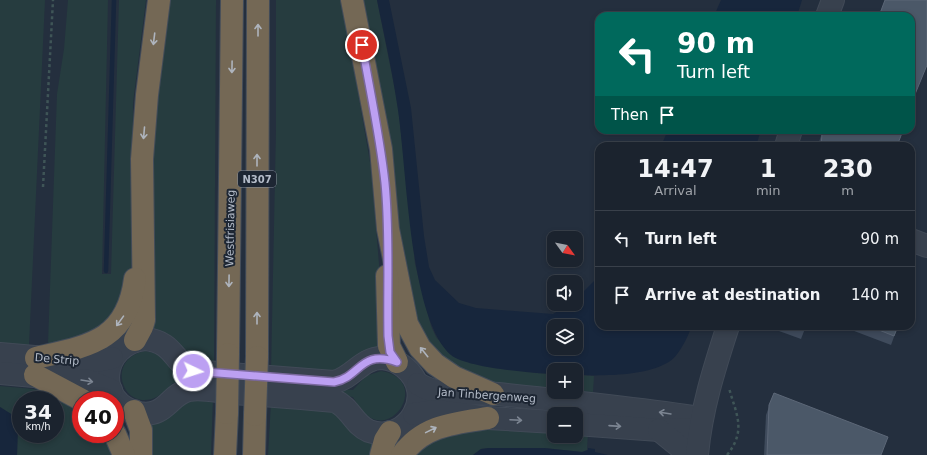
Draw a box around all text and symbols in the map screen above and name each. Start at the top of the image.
one-way arrow [254,24,262,37]
text: 90 m [677,27,755,60]
pin [345,28,379,62]
icon: left [611,28,663,80]
one-way arrow [150,32,158,45]
icon: arrive [351,34,373,56]
one-way arrow [228,60,236,73]
text: Turn left [677,61,750,82]
icon: arrive [656,104,678,126]
text: Then [611,106,648,124]
one-way arrow [141,126,148,139]
one-way arrow [253,154,261,167]
text: 14:47 [637,155,714,183]
text: 1 [760,155,776,183]
text: 230 [823,155,873,183]
road number: N307 [238,171,276,187]
text: Arrival [654,183,697,198]
text: min [756,183,780,198]
text: m [841,183,854,198]
street label: Westfrisiaweg [223,190,238,267]
icon: left [611,228,633,250]
text: Turn left [645,230,717,248]
text: 90 m [861,230,899,248]
north arrow [547,231,583,267]
map controls [547,231,583,443]
one-way arrow [225,274,233,287]
button: sound [547,275,583,311]
icon: arrive [611,284,633,306]
text: Arrive at destination [645,286,820,304]
text: 140 m [851,286,899,304]
one-way arrow [253,312,261,325]
one-way arrow [116,315,124,326]
button: layers [547,319,583,355]
one-way arrow [419,347,428,358]
position arrow [172,350,214,392]
street label: De Strip [34,351,80,368]
button: + [547,363,583,399]
one-way arrow [80,377,93,385]
street label: Jan Tinbergenweg [436,386,537,405]
speed limit sign: 40 [72,391,124,443]
text: 34 [24,400,52,424]
button: − [547,407,583,443]
one-way arrow [659,409,672,417]
one-way arrow [509,416,522,424]
text: km/h [25,421,51,432]
one-way arrow [608,423,621,430]
one-way arrow [425,426,437,433]

